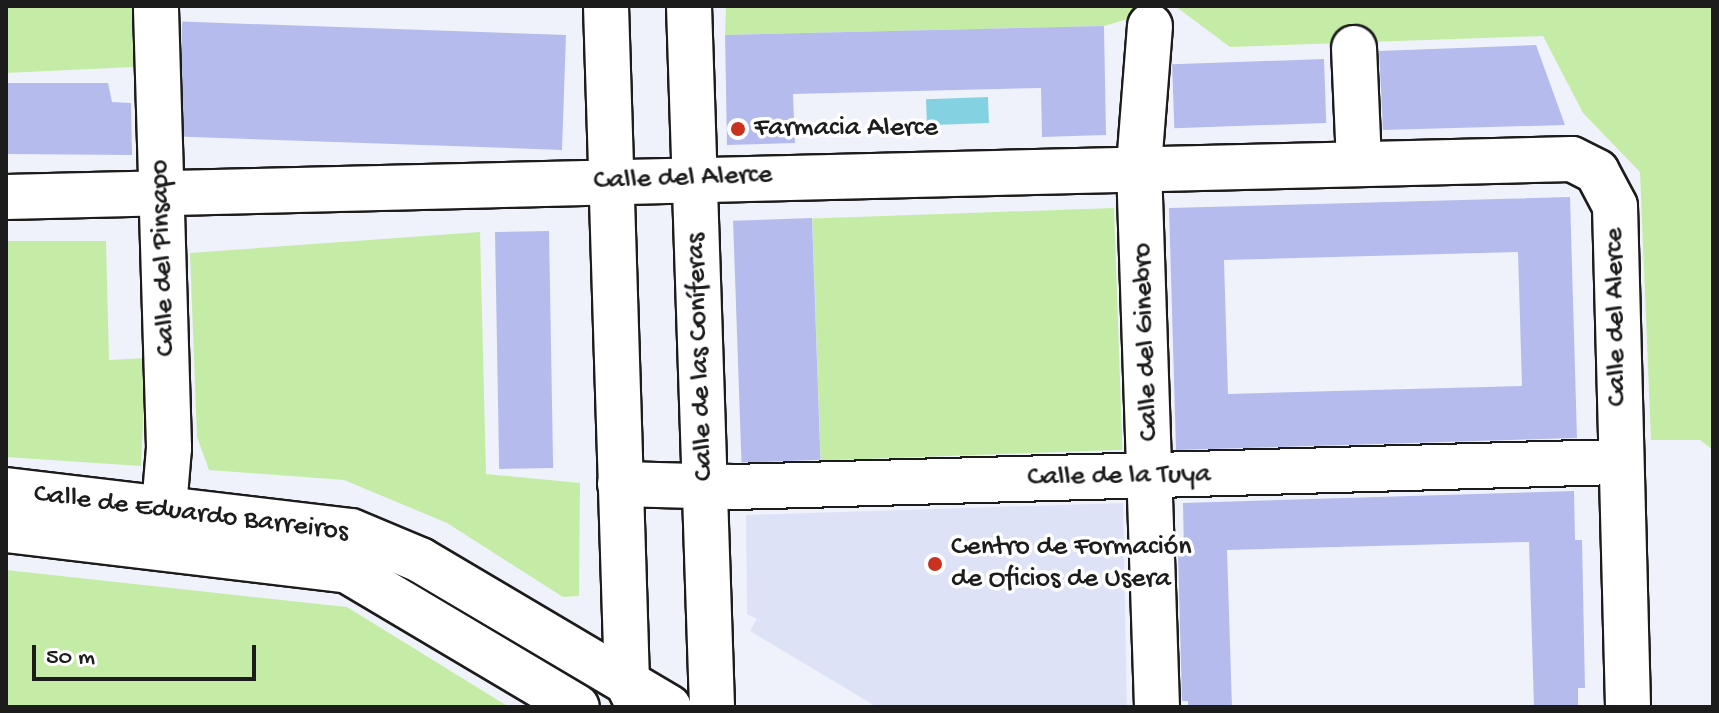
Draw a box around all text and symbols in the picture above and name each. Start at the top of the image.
place label: Farmacia Alerce [754,112,938,146]
marker: Farmacia Alerce [729,120,747,138]
street label: Calle del Pinsapo [144,159,184,357]
street label: Calle del Alerce [593,159,773,199]
street label: Calle del Alerce [1599,227,1635,407]
street label: Calle de las Coníferas [680,232,722,482]
street label: Calle del Ginebro [1127,242,1167,442]
street label: Calle de la Tuya [1027,459,1211,495]
street label: Calle de Eduardo Barreiros [32,478,350,550]
place label: Centro de Formación de Oficios de Usera [951,531,1192,597]
marker: Centro de Formación de Oficios de Usera [926,555,944,573]
scale bar [36,629,260,679]
text: 50 m [46,644,95,673]

